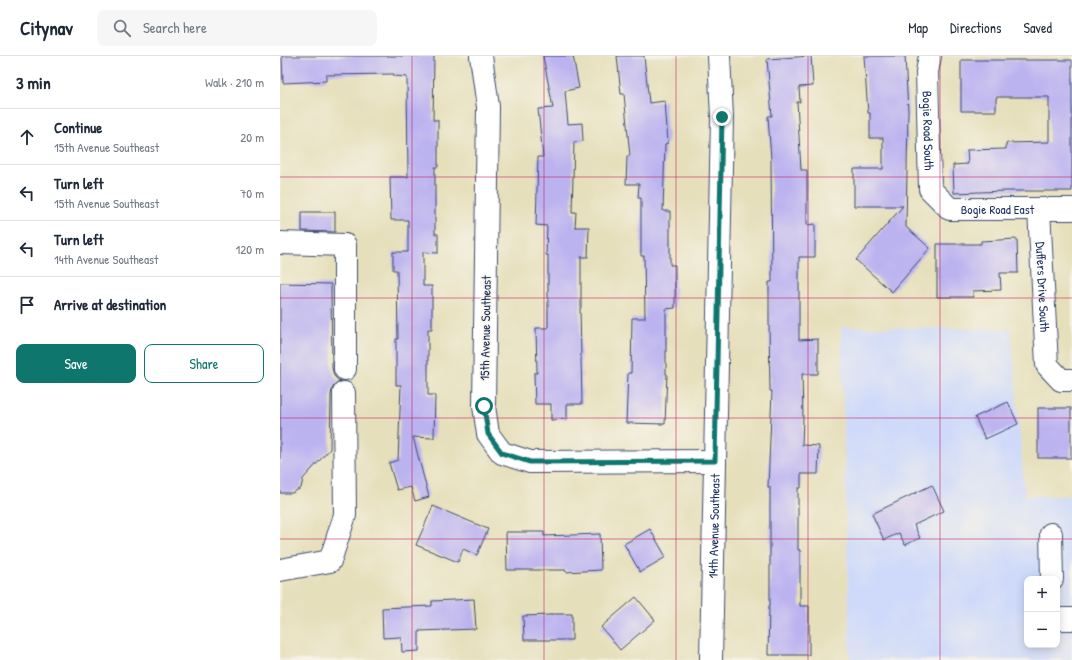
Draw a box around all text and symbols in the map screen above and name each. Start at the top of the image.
search box [97,10,377,46]
text: Citynav [20,15,73,41]
icon: search [111,17,133,39]
text: Search here [143,17,207,38]
text: Map [908,18,928,37]
text: Directions [950,18,1001,37]
text: Saved [1023,18,1052,37]
text: 3 min [16,71,51,94]
text: Walk · 210 m [205,73,264,91]
street label: Bogie Road South [918,91,939,171]
route end [713,108,731,126]
text: Continue [54,117,102,138]
icon: ahead [16,126,38,148]
text: 20 m [240,128,264,146]
text: 15th Avenue Southeast [54,138,159,156]
text: Turn left [54,173,104,194]
icon: left [16,182,38,204]
text: 70 m [240,184,264,202]
text: 15th Avenue Southeast [54,194,159,212]
street label: Bogie Road East [961,200,1035,218]
text: Turn left [54,229,104,250]
icon: left [16,238,38,260]
text: 120 m [236,240,264,258]
street label: Duffers Drive South [1032,241,1054,333]
text: 14th Avenue Southeast [54,250,159,268]
street label: 15th Avenue Southeast [475,275,495,381]
icon: arrive [16,294,38,316]
text: Arrive at destination [54,294,166,315]
button: Save [16,344,136,383]
button: Share [144,344,264,383]
route start [475,397,493,415]
street label: 14th Avenue Southeast [704,473,724,579]
map controls [1024,576,1060,648]
button: + [1024,576,1060,612]
button: − [1024,612,1060,648]

